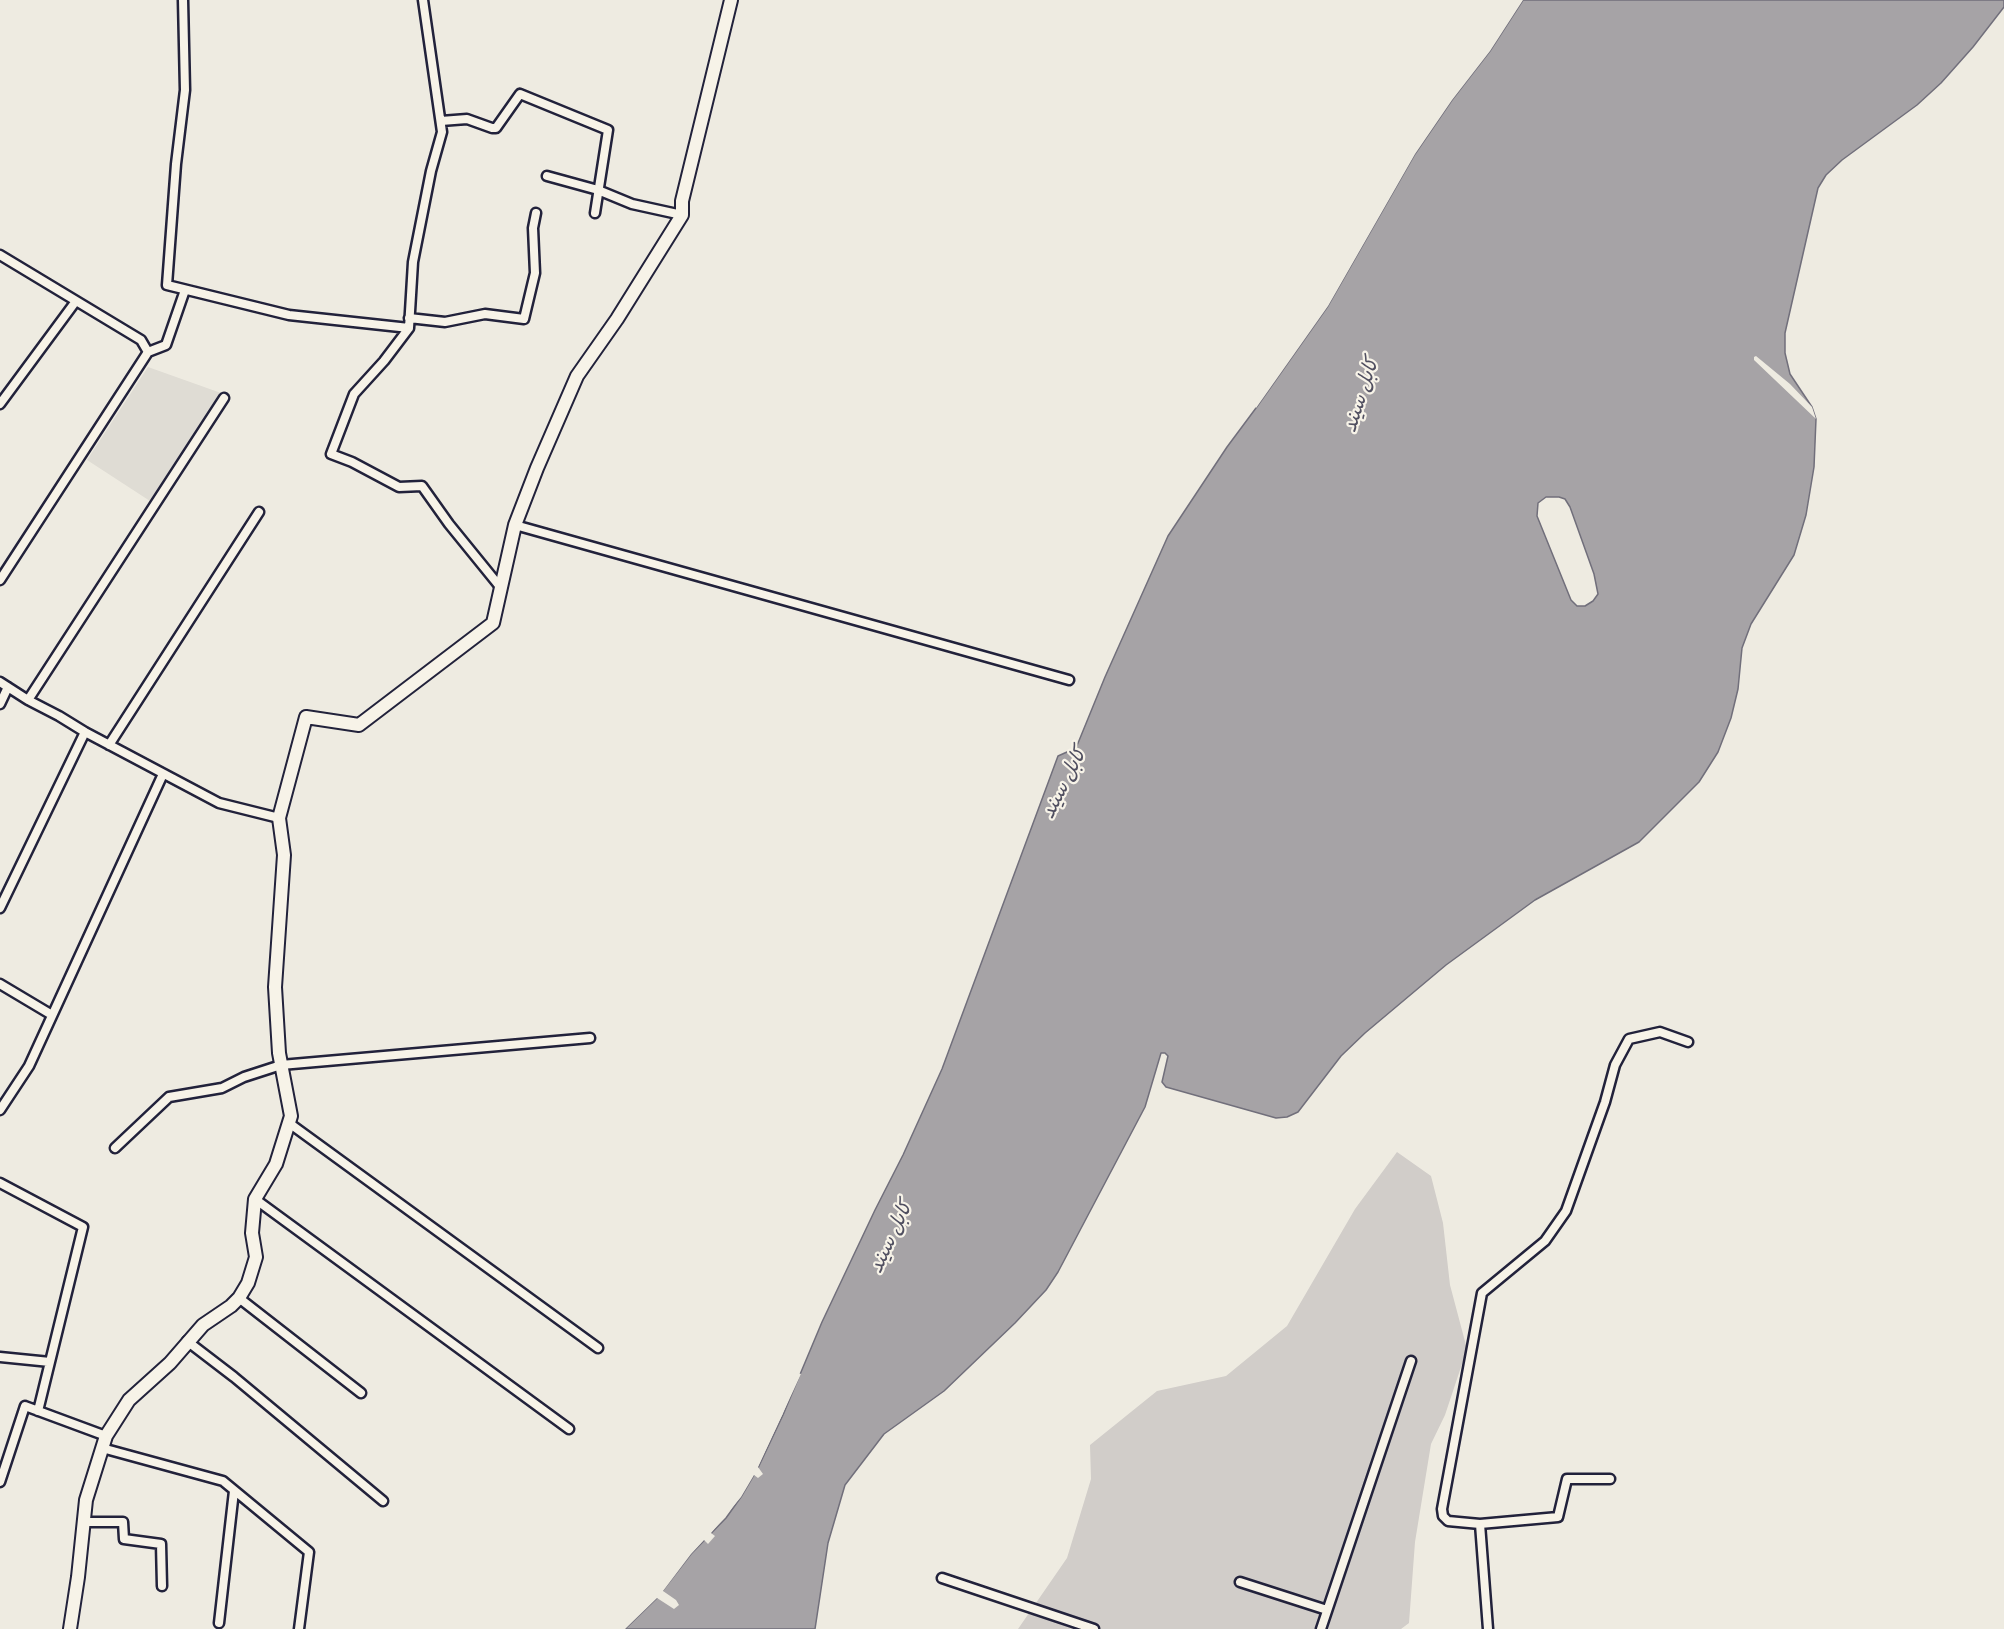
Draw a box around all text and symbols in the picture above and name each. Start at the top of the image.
water label: کابل سيند [1338,355,1384,435]
water label: کابل سيند [1036,743,1092,823]
water label: کابل سيند [864,1197,918,1277]

